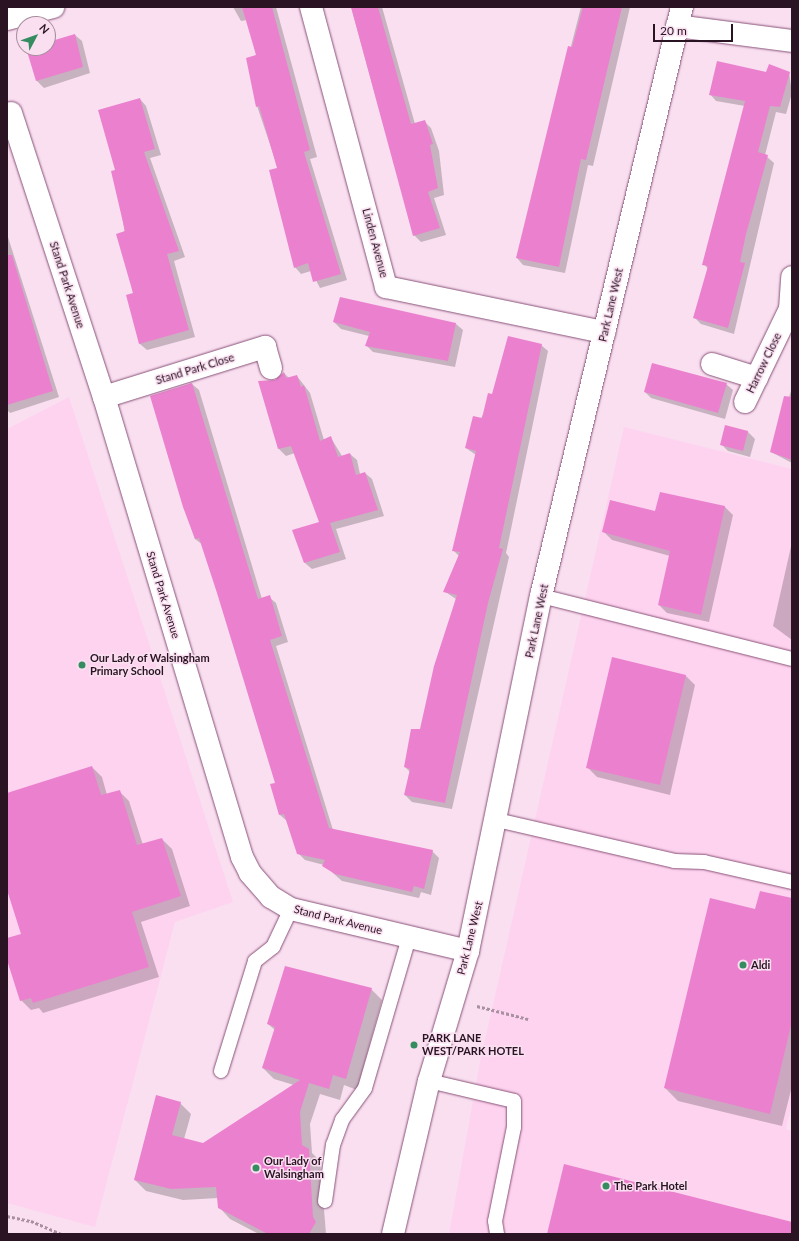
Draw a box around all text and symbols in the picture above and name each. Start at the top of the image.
north arrow [16,16,56,56]
scale bar [655,16,735,42]
text: N [37,21,52,36]
text: 20 m [660,23,687,38]
street label: Linden Avenue [359,207,391,279]
street label: Stand Park Avenue [47,240,87,330]
street label: Park Lane West [596,267,626,343]
street label: Harrow Close [744,331,784,395]
street label: Stand Park Close [154,351,236,387]
street label: Stand Park Avenue [143,550,183,640]
street label: Park Lane West [523,583,551,659]
place label: Our Lady of Walsingham Primary School [90,652,210,678]
marker: Our Lady of Walsingham Primary School [77,660,87,670]
street label: Park Lane West [454,900,486,976]
street label: Stand Park Avenue [292,903,384,937]
place label: Aldi [751,958,770,972]
marker: Aldi [738,960,748,970]
place label: PARK LANE WEST/PARK HOTEL [422,1032,524,1058]
marker: PARK LANE WEST/PARK HOTEL [409,1040,419,1050]
place label: Our Lady of Walsingham [264,1155,324,1181]
marker: Our Lady of Walsingham [251,1163,261,1173]
place label: The Park Hotel [614,1179,687,1193]
marker: The Park Hotel [601,1181,611,1191]

